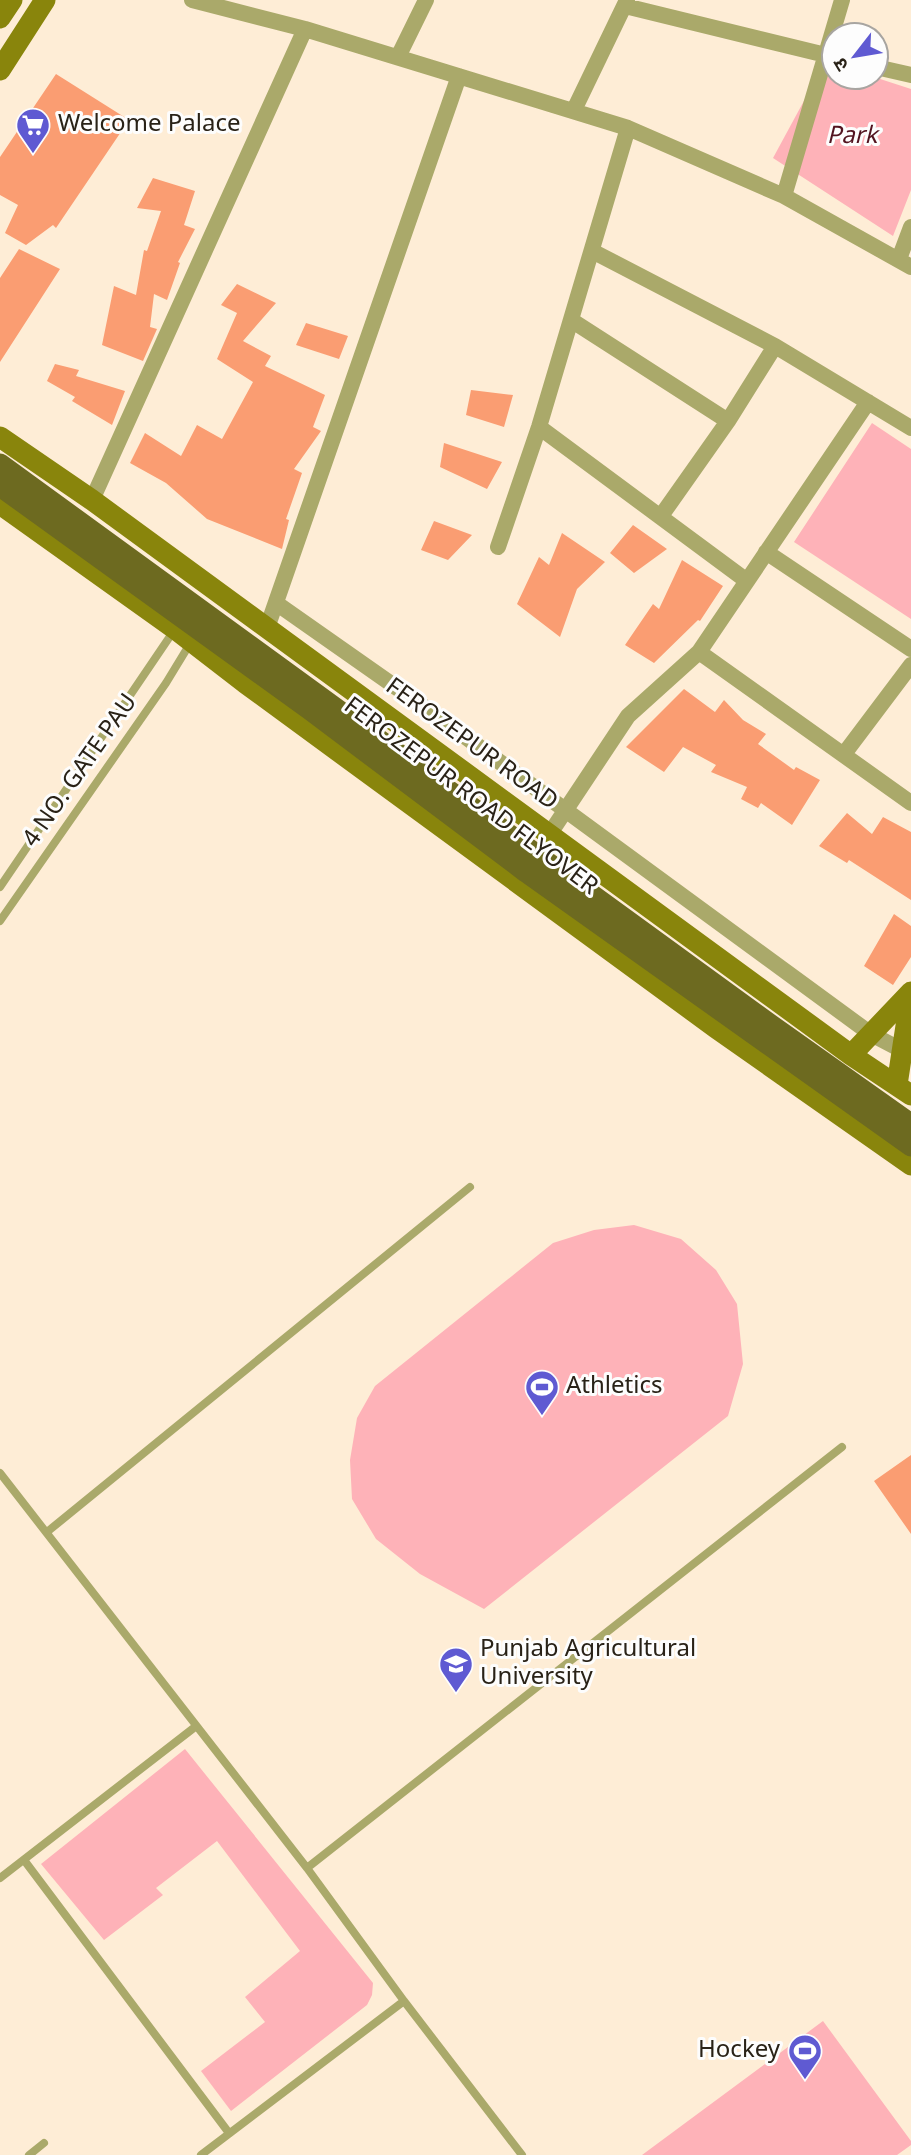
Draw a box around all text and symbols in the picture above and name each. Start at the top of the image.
north arrow [820,21,890,91]
text: उ [829,52,856,75]
supermarket icon: Welcome Palace [14,106,52,155]
place label: Welcome Palace [58,109,241,141]
park label: Park [827,121,881,153]
street label: FEROZEPUR ROAD [378,672,564,818]
street label: 4 NO. GATE PAU [16,688,146,854]
street label: FEROZEPUR ROAD FLYOVER [336,691,604,903]
sports icon: Athletics [523,1368,561,1417]
place label: Athletics [566,1371,662,1403]
place label: Punjab Agricultural University [480,1634,696,1694]
school or university icon: Punjab Agricultural University [437,1645,475,1694]
sports icon: Hockey [786,2032,824,2081]
place label: Hockey [698,2035,781,2067]

